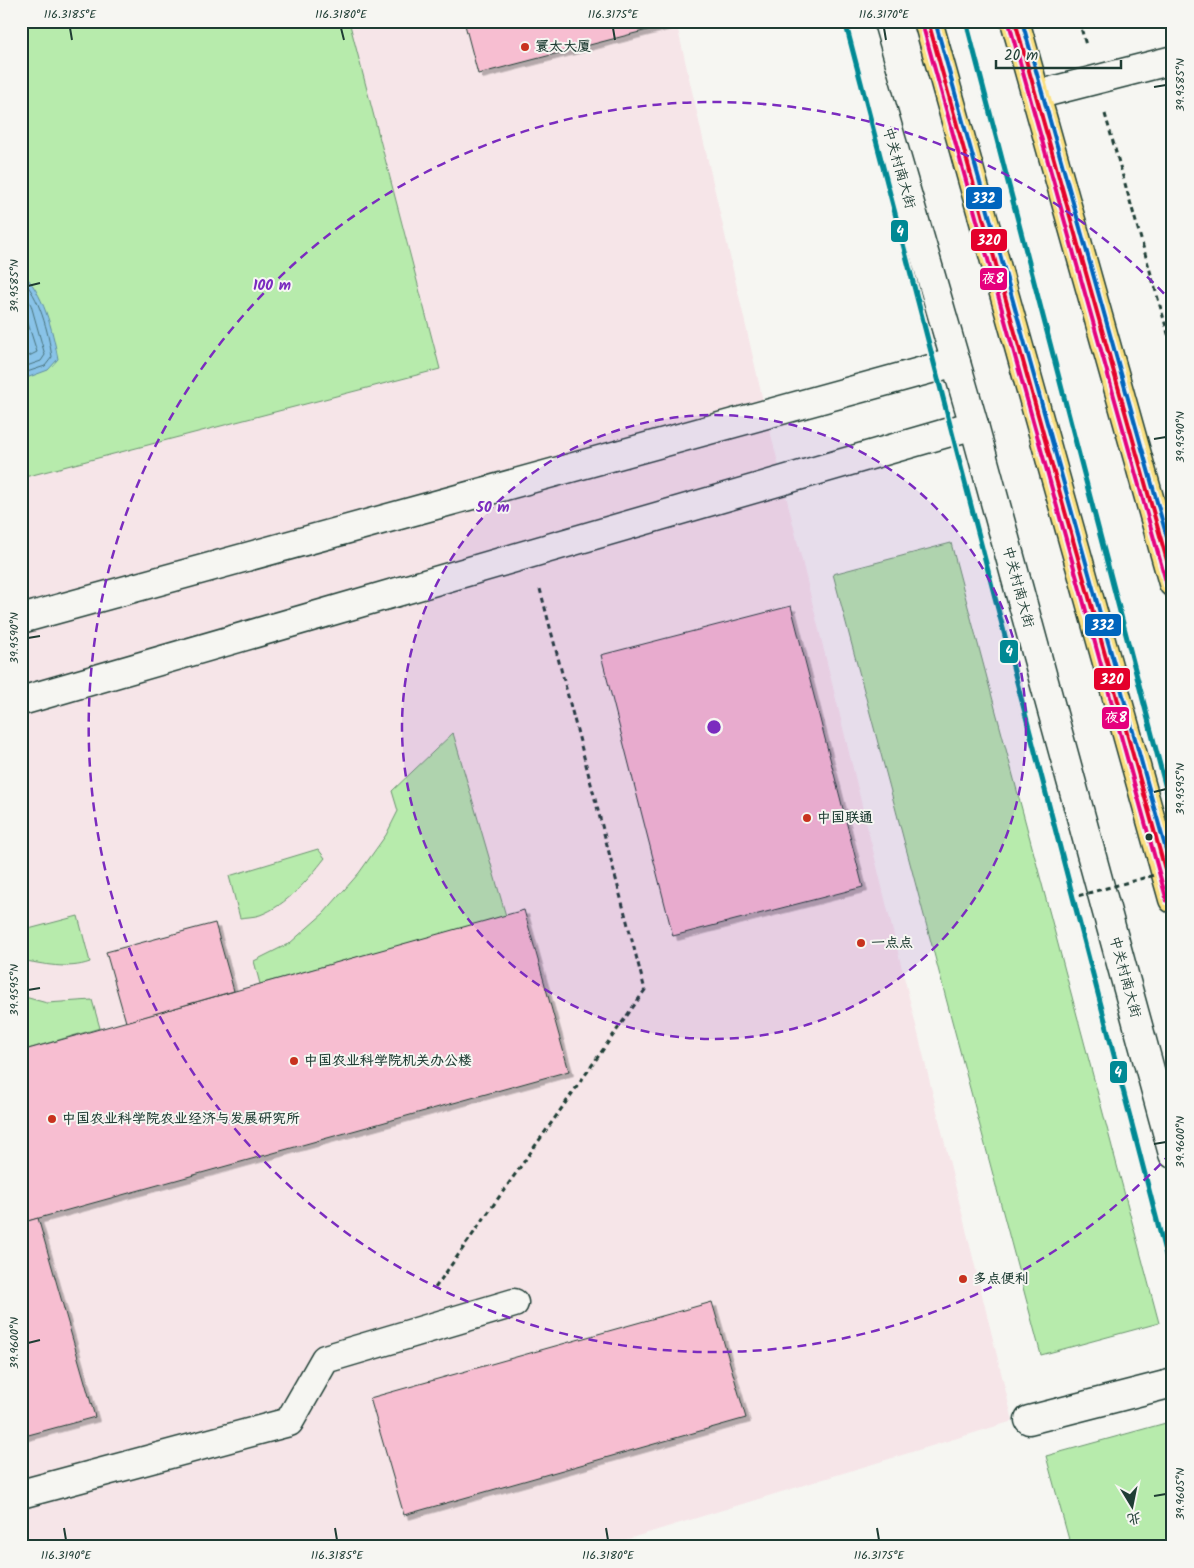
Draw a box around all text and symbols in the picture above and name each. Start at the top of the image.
text: 116.3185°E [44,5,97,24]
text: 116.3180°E [315,5,368,24]
text: 116.3175°E [588,5,639,24]
text: 116.3170°E [859,5,910,24]
place label: 寰太大厦 [535,36,591,58]
scale bar [996,38,1122,70]
marker: 寰太大厦 [519,41,531,53]
text: 20 m [1004,44,1038,68]
text: 39.9585°N [1171,58,1190,112]
street label: 中关村南大街 [877,125,921,211]
line badge: 332 [965,186,1003,210]
text: 332 [971,188,996,210]
line badge: 4 [890,219,909,243]
text: 4 [896,221,904,243]
line badge: 320 [970,228,1008,252]
text: 320 [976,230,1001,252]
text: 39.9585°N [5,259,24,313]
line badge: 夜8 [979,267,1008,291]
text: 夜8 [982,268,1005,290]
text: 100 m [253,274,291,298]
text: 39.9590°N [1171,411,1190,463]
text: 50 m [475,496,510,520]
street label: 中关村南大街 [997,544,1039,630]
text: 39.9590°N [5,612,24,664]
line badge: 332 [1084,613,1122,637]
text: 332 [1090,615,1115,637]
line badge: 4 [999,639,1019,664]
text: 4 [1005,641,1013,663]
line badge: 320 [1093,667,1131,691]
text: 320 [1099,669,1124,691]
line badge: 夜8 [1101,706,1130,730]
text: 夜8 [1105,707,1128,729]
centre of rings [705,718,723,736]
text: 39.9595°N [1171,763,1190,815]
place label: 中国联通 [817,807,873,829]
marker: 中国联通 [801,812,813,824]
unlabelled marker [1144,832,1154,842]
place label: 一点点 [871,932,913,954]
street label: 中关村南大街 [1104,934,1146,1020]
marker: 一点点 [855,937,867,949]
text: 39.9595°N [5,964,24,1016]
place label: 中国农业科学院机关办公楼 [304,1050,472,1072]
marker: 中国农业科学院机关办公楼 [288,1055,300,1067]
line badge: 4 [1109,1060,1128,1084]
text: 4 [1114,1062,1122,1084]
place label: 中国农业科学院农业经济与发展研究所 [62,1108,300,1130]
marker: 中国农业科学院农业经济与发展研究所 [46,1113,58,1125]
text: 39.9600°N [1171,1116,1190,1168]
place label: 多点便利 [973,1268,1029,1290]
marker: 多点便利 [957,1273,969,1285]
text: 39.9600°N [5,1317,24,1369]
text: 39.9605°N [1171,1468,1190,1520]
north arrow [1106,1480,1156,1530]
text: 北 [1125,1506,1143,1530]
text: 116.3190°E [41,1546,92,1565]
text: 116.3185°E [311,1546,364,1565]
text: 116.3180°E [582,1546,635,1565]
text: 116.3175°E [854,1546,905,1565]

